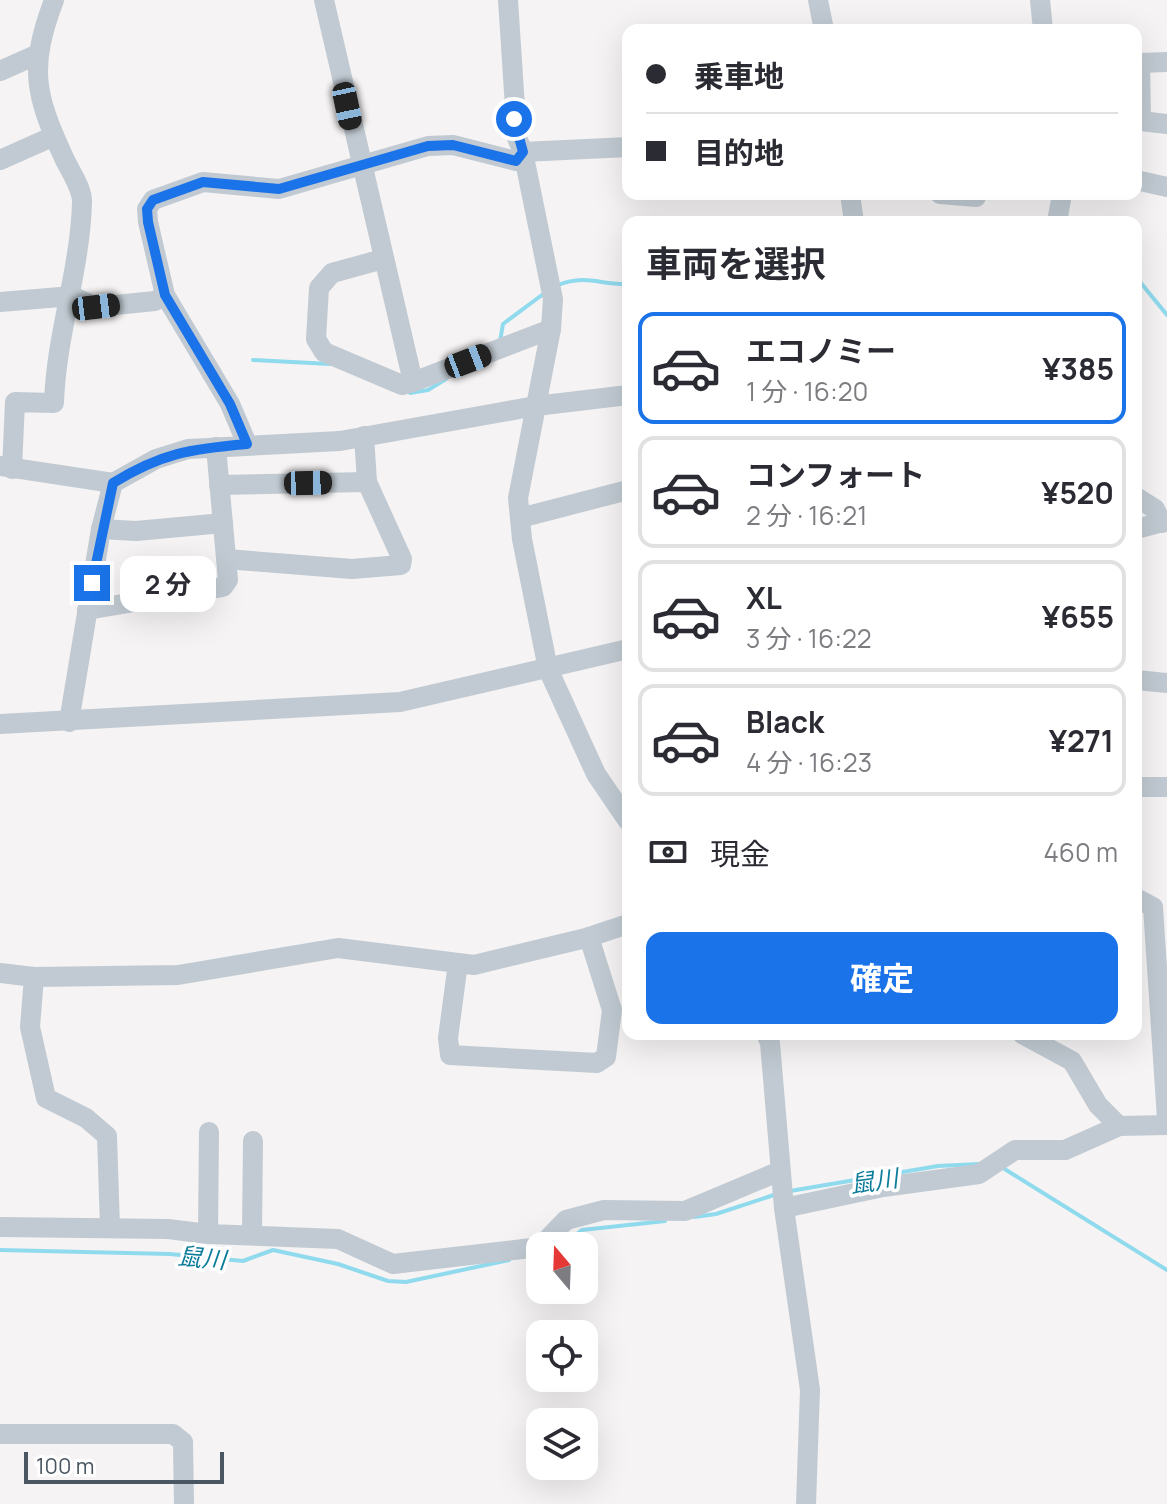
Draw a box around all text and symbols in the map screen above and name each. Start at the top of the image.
text: 乗車地 [694,55,784,96]
car [330,80,364,132]
route start [496,101,532,137]
text: 目的地 [694,132,784,173]
text: 車両を選択 [646,239,826,288]
car [71,292,121,322]
text: エコノミー [746,330,896,371]
icon: car [650,332,722,404]
car [441,341,495,381]
text: ¥385 [1042,348,1114,389]
text: 1 分 · 16:20 [746,373,868,409]
text: コンフォート [746,454,925,495]
icon: car [650,456,722,528]
car [284,471,332,495]
text: ¥520 [1041,472,1114,513]
text: 2 分 · 16:21 [746,497,867,533]
callout: 2 分 [120,555,216,611]
route end [74,565,110,601]
text: 2 分 [145,566,191,602]
text: XL [746,577,782,618]
icon: car [650,580,722,652]
text: ¥655 [1042,596,1114,637]
text: 3 分 · 16:22 [746,620,872,656]
text: Black [746,701,824,742]
icon: car [650,704,722,776]
text: ¥271 [1049,720,1114,761]
text: 4 分 · 16:23 [746,744,872,780]
icon: cash [646,830,690,874]
text: 現金 [710,833,770,874]
text: 460 m [1043,834,1118,870]
button: 確定 [646,932,1118,1024]
water label: 鼠川 [848,1160,903,1200]
north arrow [526,1232,598,1304]
map controls [526,1232,598,1480]
water label: 鼠川 [177,1238,230,1276]
button: locate [526,1320,598,1392]
button: layers [526,1408,598,1480]
scale bar [24,1448,224,1484]
text: 100 m [36,1451,94,1481]

